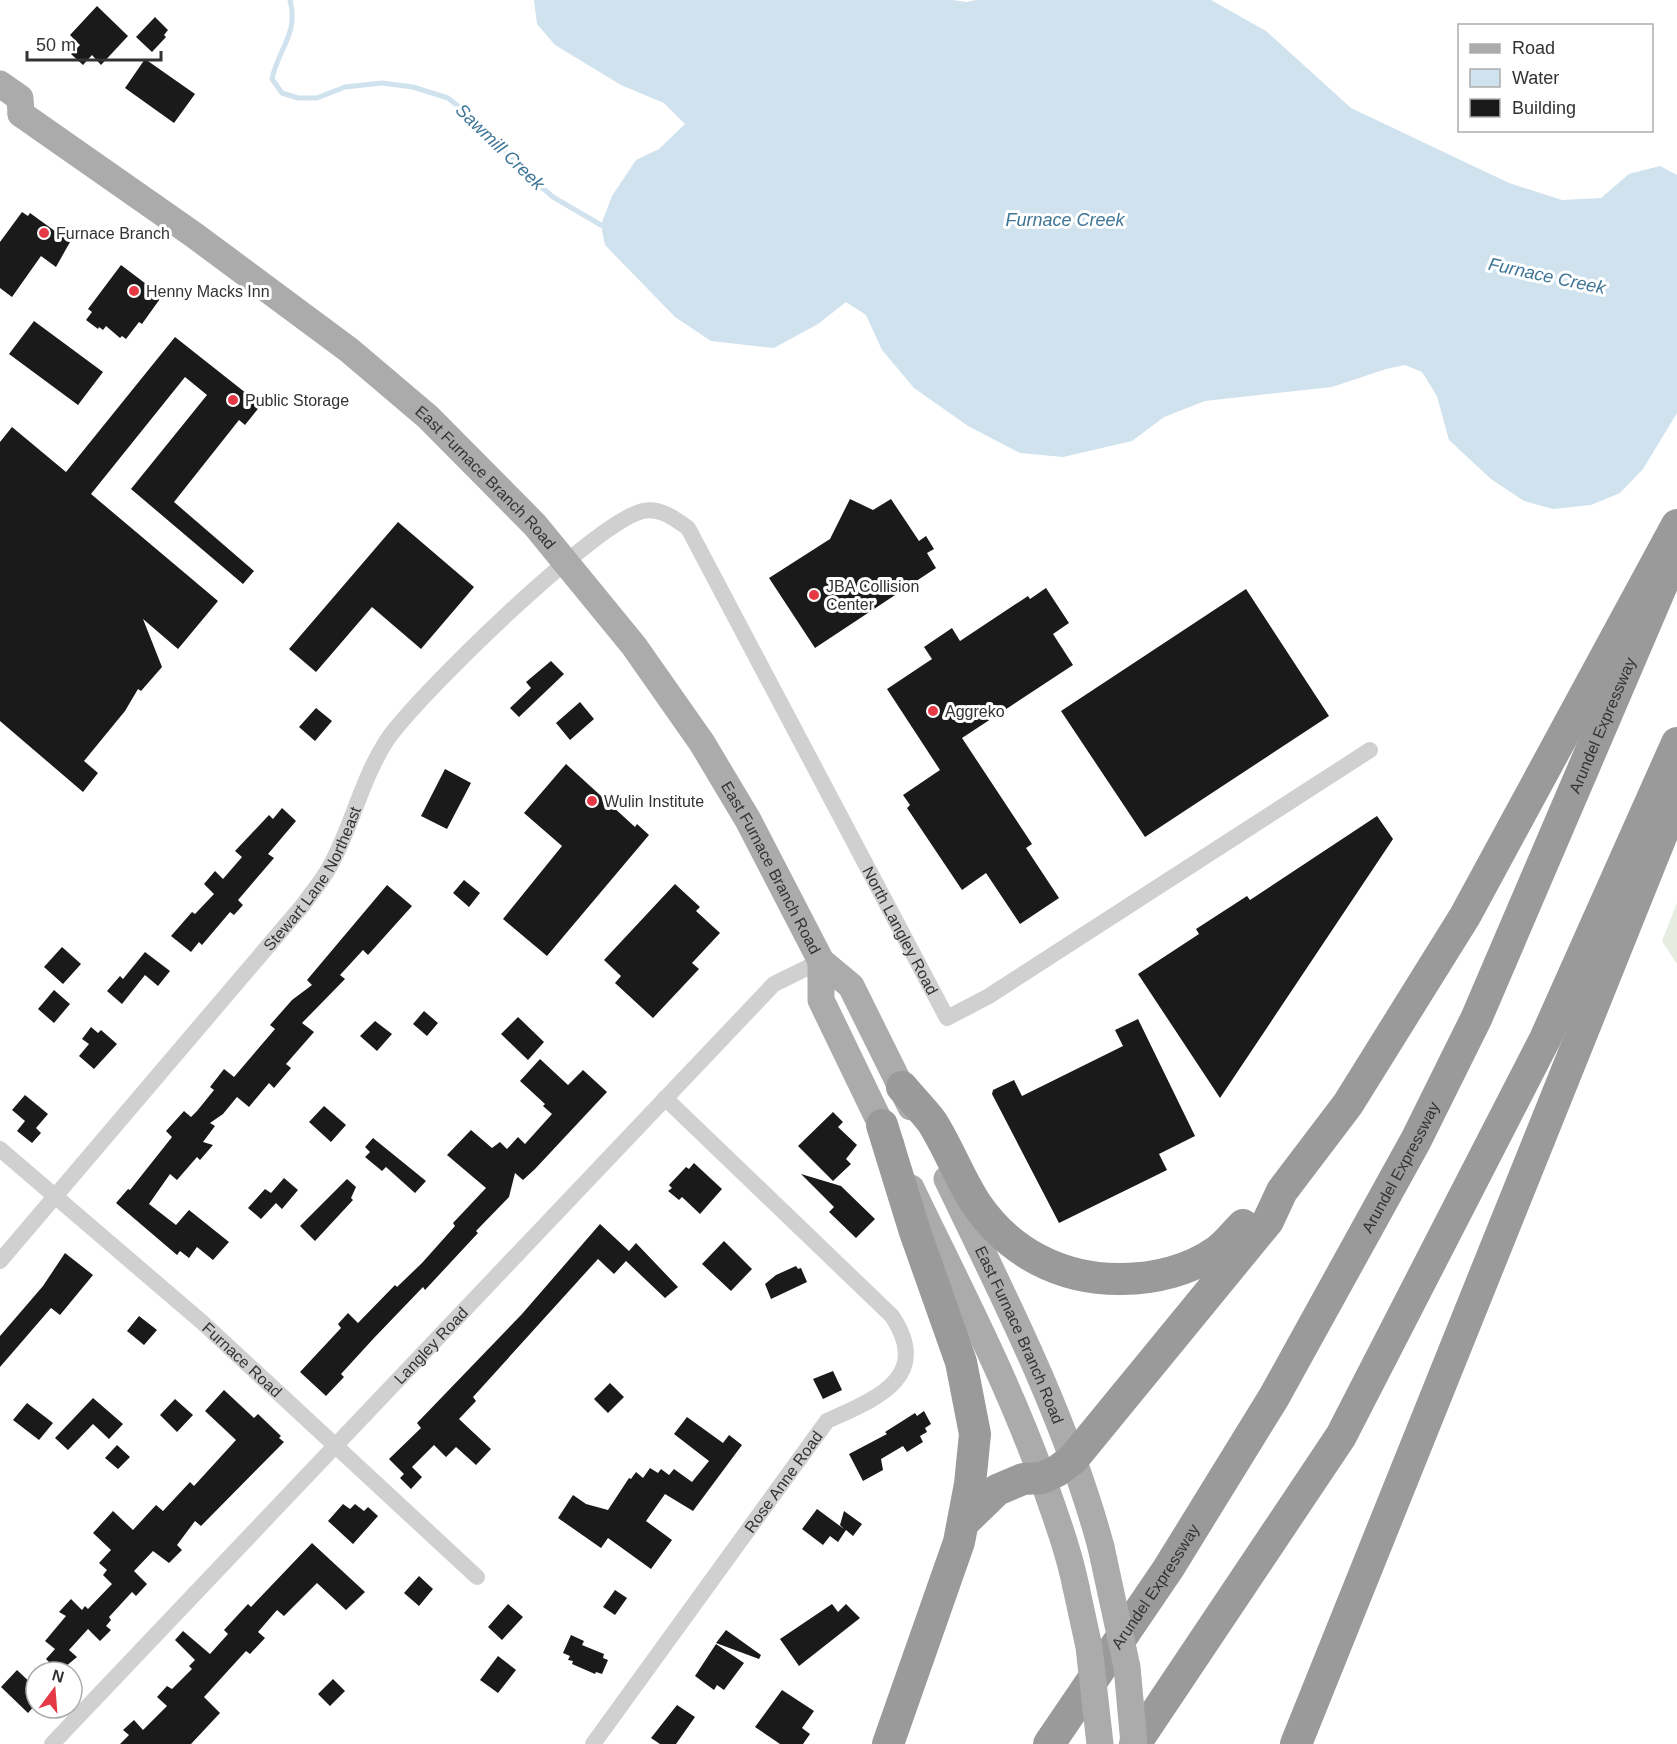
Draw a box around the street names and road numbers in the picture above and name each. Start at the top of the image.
street label: East Furnace Branch Road [412,402,559,552]
street label: Arundel Expressway [1565,655,1638,796]
street label: East Furnace Branch Road [718,778,824,957]
street label: Stewart Lane Northeast [260,804,364,954]
street label: North Langley Road [860,863,941,997]
street label: Arundel Expressway [1358,1099,1442,1235]
street label: East Furnace Branch Road [972,1243,1067,1426]
street label: Langley Road [391,1304,471,1387]
street label: Furnace Road [199,1319,285,1400]
street label: Rose Anne Road [741,1428,825,1536]
street label: Arundel Expressway [1108,1521,1202,1652]

